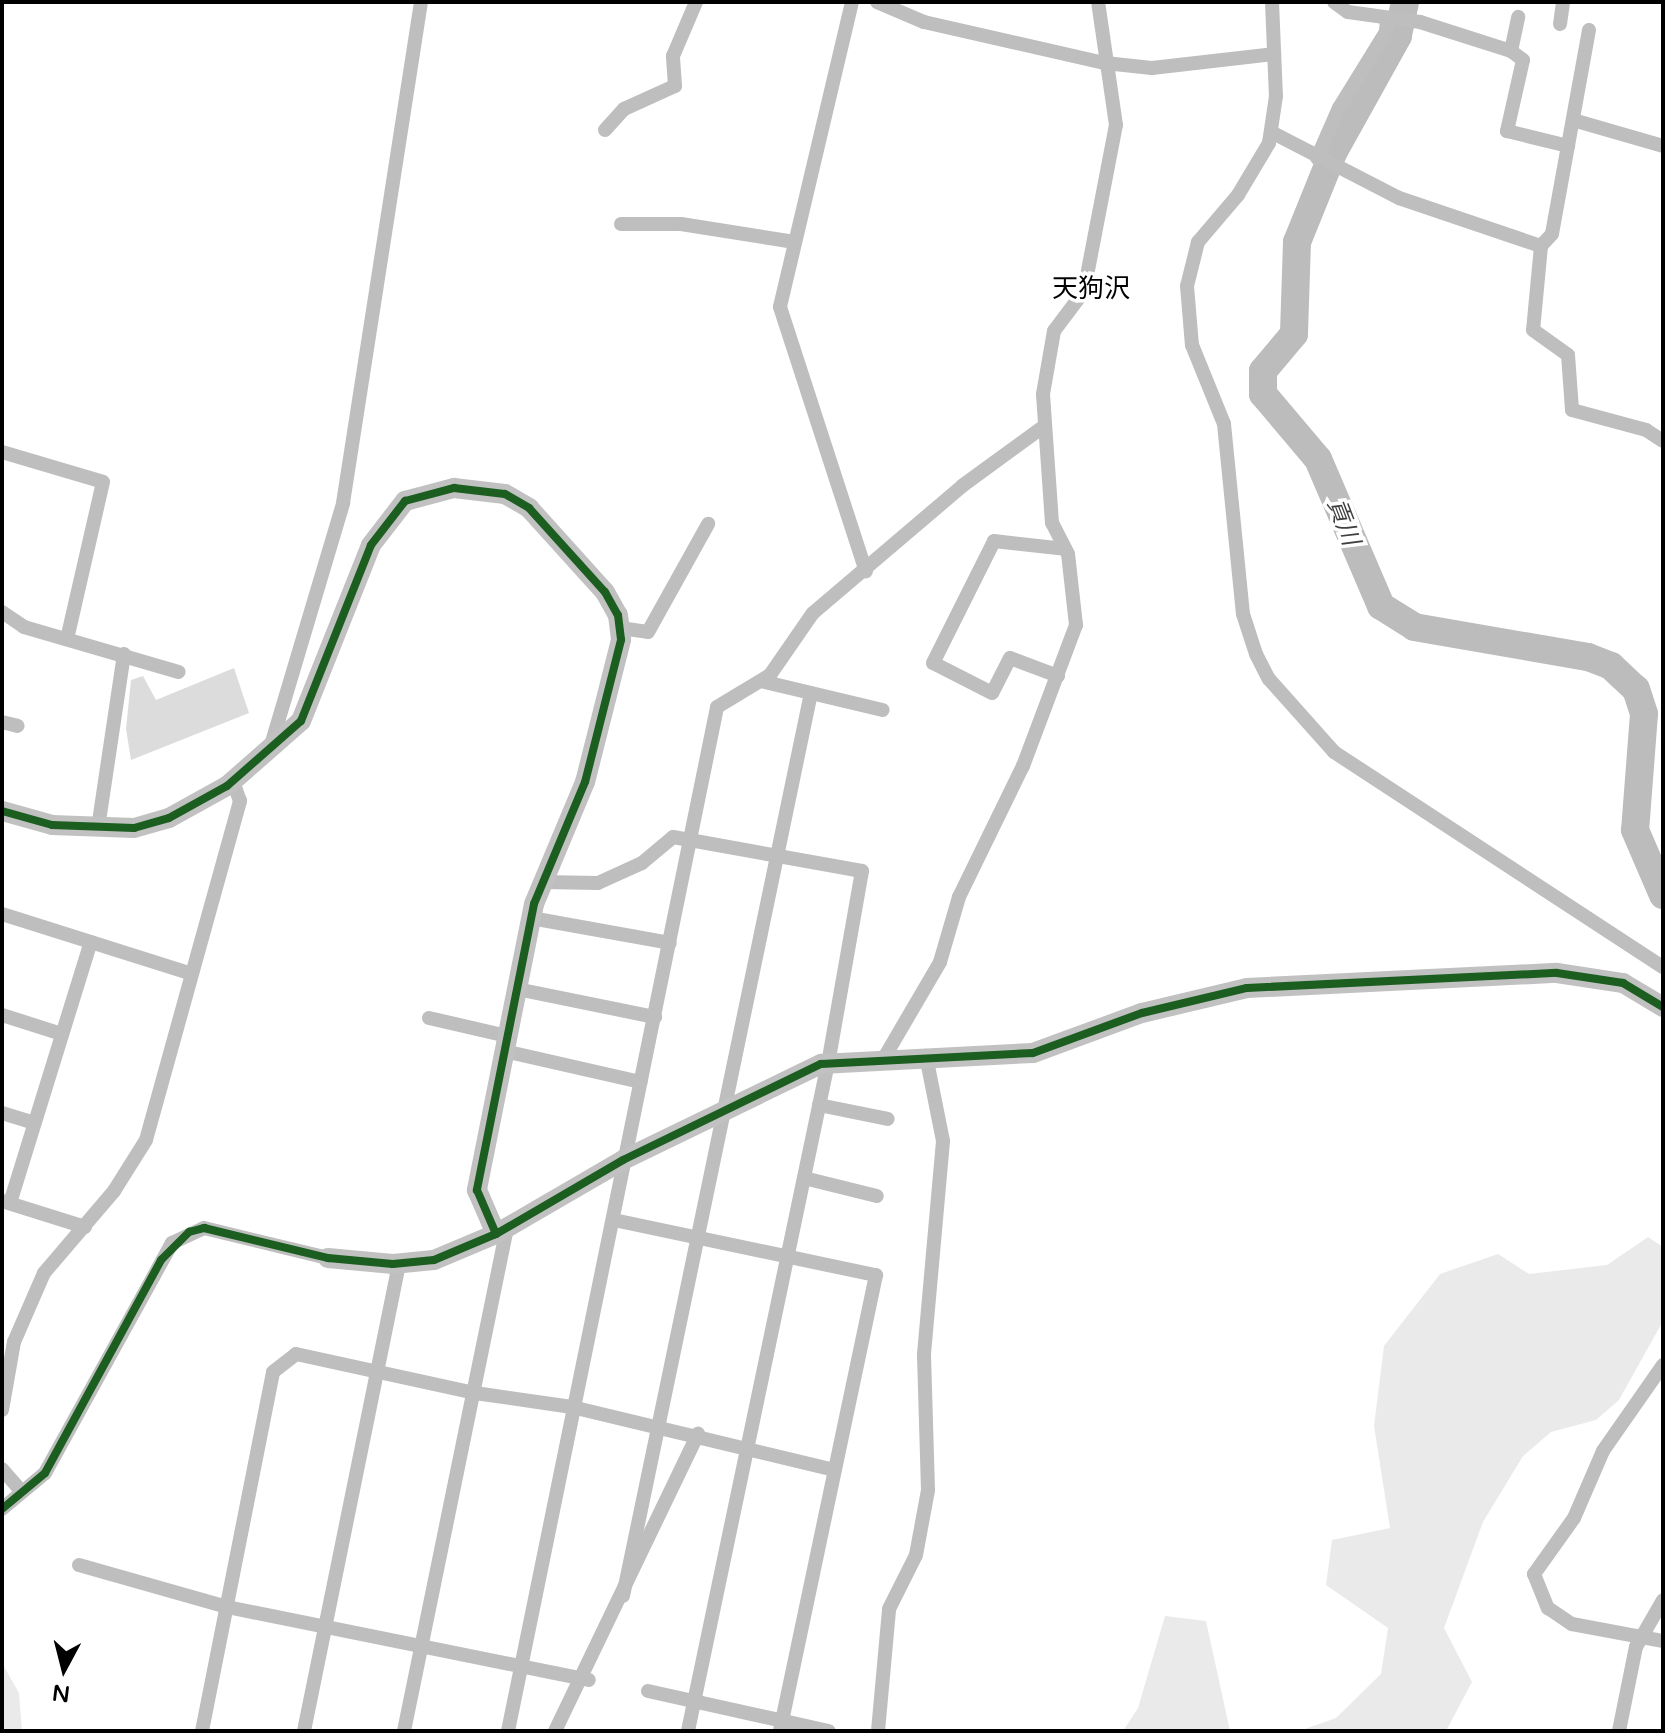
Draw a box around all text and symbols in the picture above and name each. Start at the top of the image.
district label: 天狗沢 [1052,273,1130,305]
water label: 貢川 [1321,494,1365,550]
north arrow [24,1629,104,1709]
text: N [51,1679,71,1707]

